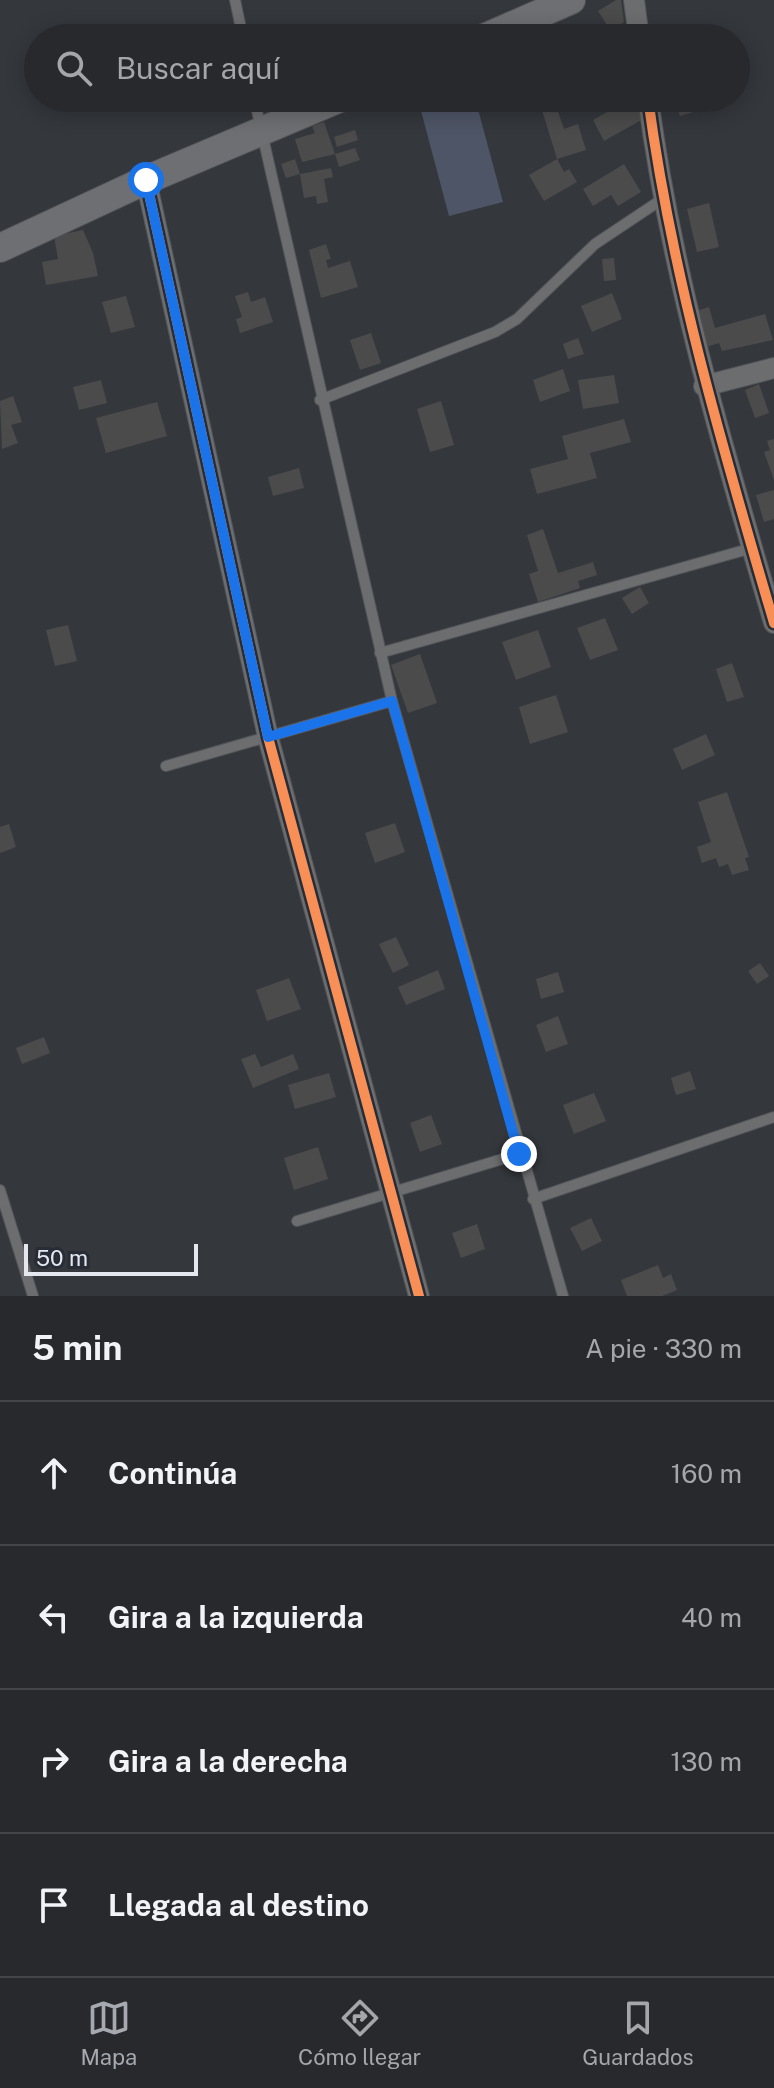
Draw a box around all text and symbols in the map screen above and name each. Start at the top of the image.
search box [24,24,750,112]
icon: search [52,46,96,90]
text: Buscar aquí [116,50,280,86]
route start [128,162,164,198]
route end [501,1136,537,1172]
scale bar [24,1240,198,1276]
text: 50 m [36,1245,88,1271]
text: 5 min [32,1328,122,1368]
text: A pie · 330 m [585,1333,742,1364]
icon: ahead [32,1451,76,1495]
text: Continúa [108,1455,237,1491]
text: 160 m [671,1458,742,1489]
icon: left [32,1595,76,1639]
text: Gira a la izquierda [108,1599,364,1635]
text: 40 m [681,1602,742,1633]
icon: right [32,1739,76,1783]
text: Gira a la derecha [108,1743,348,1779]
text: 130 m [670,1746,742,1777]
icon: arrive [32,1883,76,1927]
text: Llegada al destino [108,1887,369,1923]
tab: Mapa [80,1996,137,2070]
tab: Cómo llegar [298,1996,421,2070]
tab: Guardados [582,1996,694,2070]

